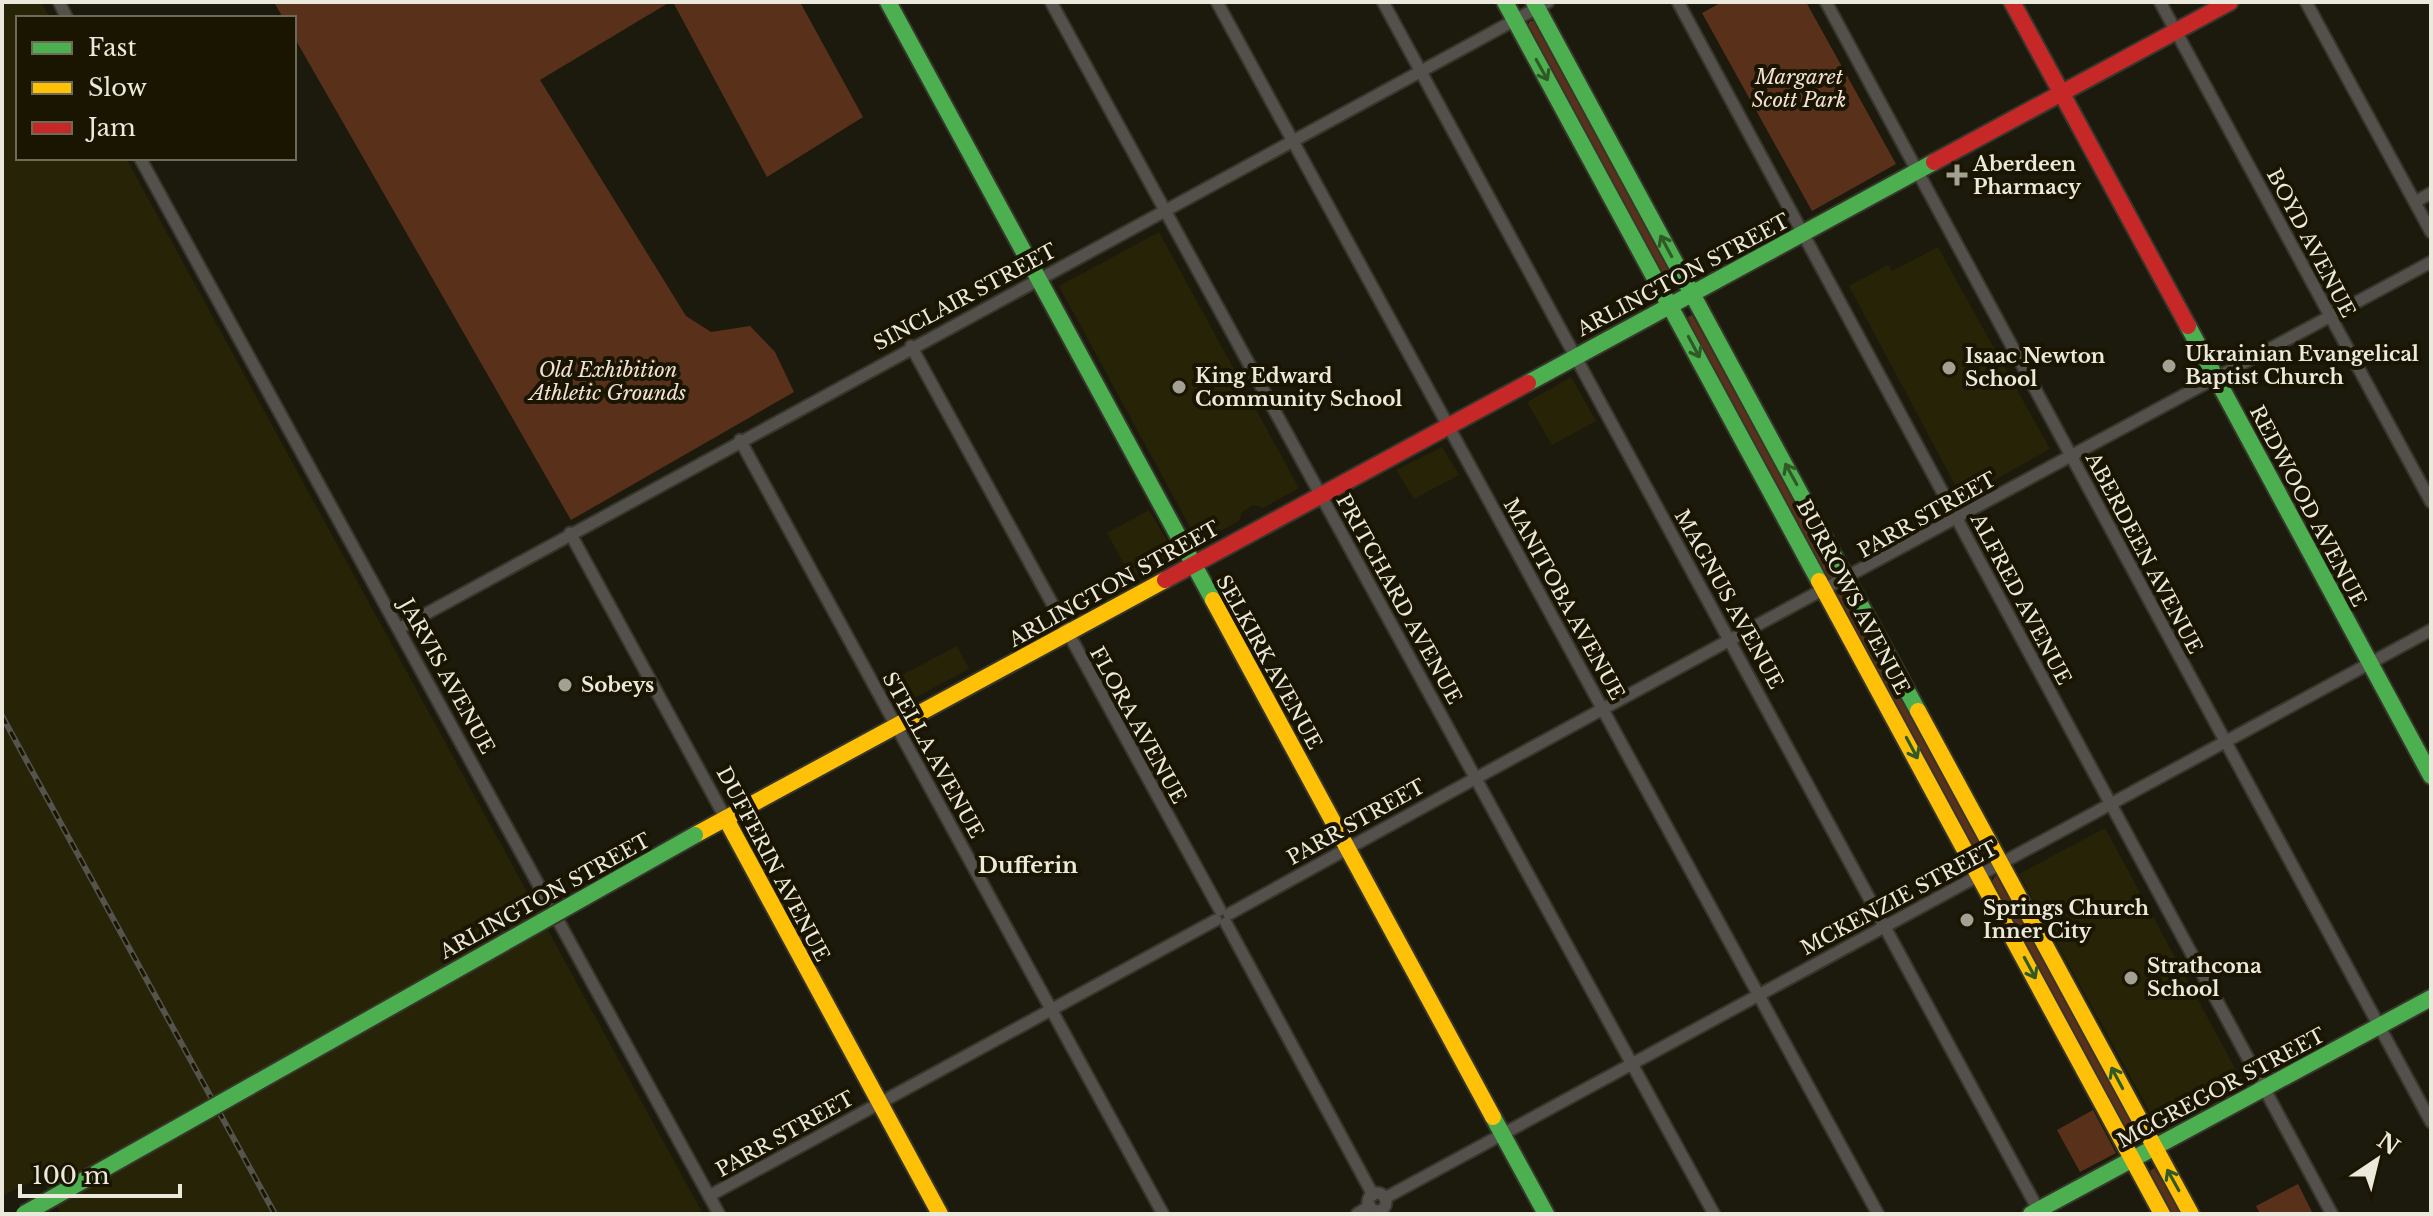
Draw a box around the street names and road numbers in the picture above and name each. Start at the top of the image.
street label: BOYD AVENUE [2262,165,2360,321]
street label: ARLINGTON STREET [1572,209,1793,342]
street label: SINCLAIR STREET [869,239,1061,355]
street label: REDWOOD AVENUE [2245,401,2371,611]
street label: ABERDEEN AVENUE [2080,447,2207,658]
street label: PARR STREET [1854,467,2000,563]
street label: PRITCHARD AVENUE [1331,490,1467,708]
street label: MANITOBA AVENUE [1499,494,1629,704]
street label: BURROWS AVENUE [1792,496,1914,698]
street label: MAGNUS AVENUE [1670,505,1788,693]
street label: ALFRED AVENUE [1965,509,2076,689]
street label: ARLINGTON STREET [1004,516,1223,652]
street label: SELKIRK AVENUE [1211,571,1327,753]
street label: JARVIS AVENUE [393,592,500,758]
street label: FLORA AVENUE [1085,642,1191,808]
street label: STELLA AVENUE [877,668,989,842]
street label: DUFFERIN AVENUE [711,763,835,965]
street label: PARR STREET [1283,774,1429,870]
street label: ARLINGTON STREET [435,828,654,964]
street label: MCKENZIE STREET [1797,836,2001,960]
street label: MCGREGOR STREET [2113,1023,2329,1153]
street label: PARR STREET [712,1086,858,1182]

